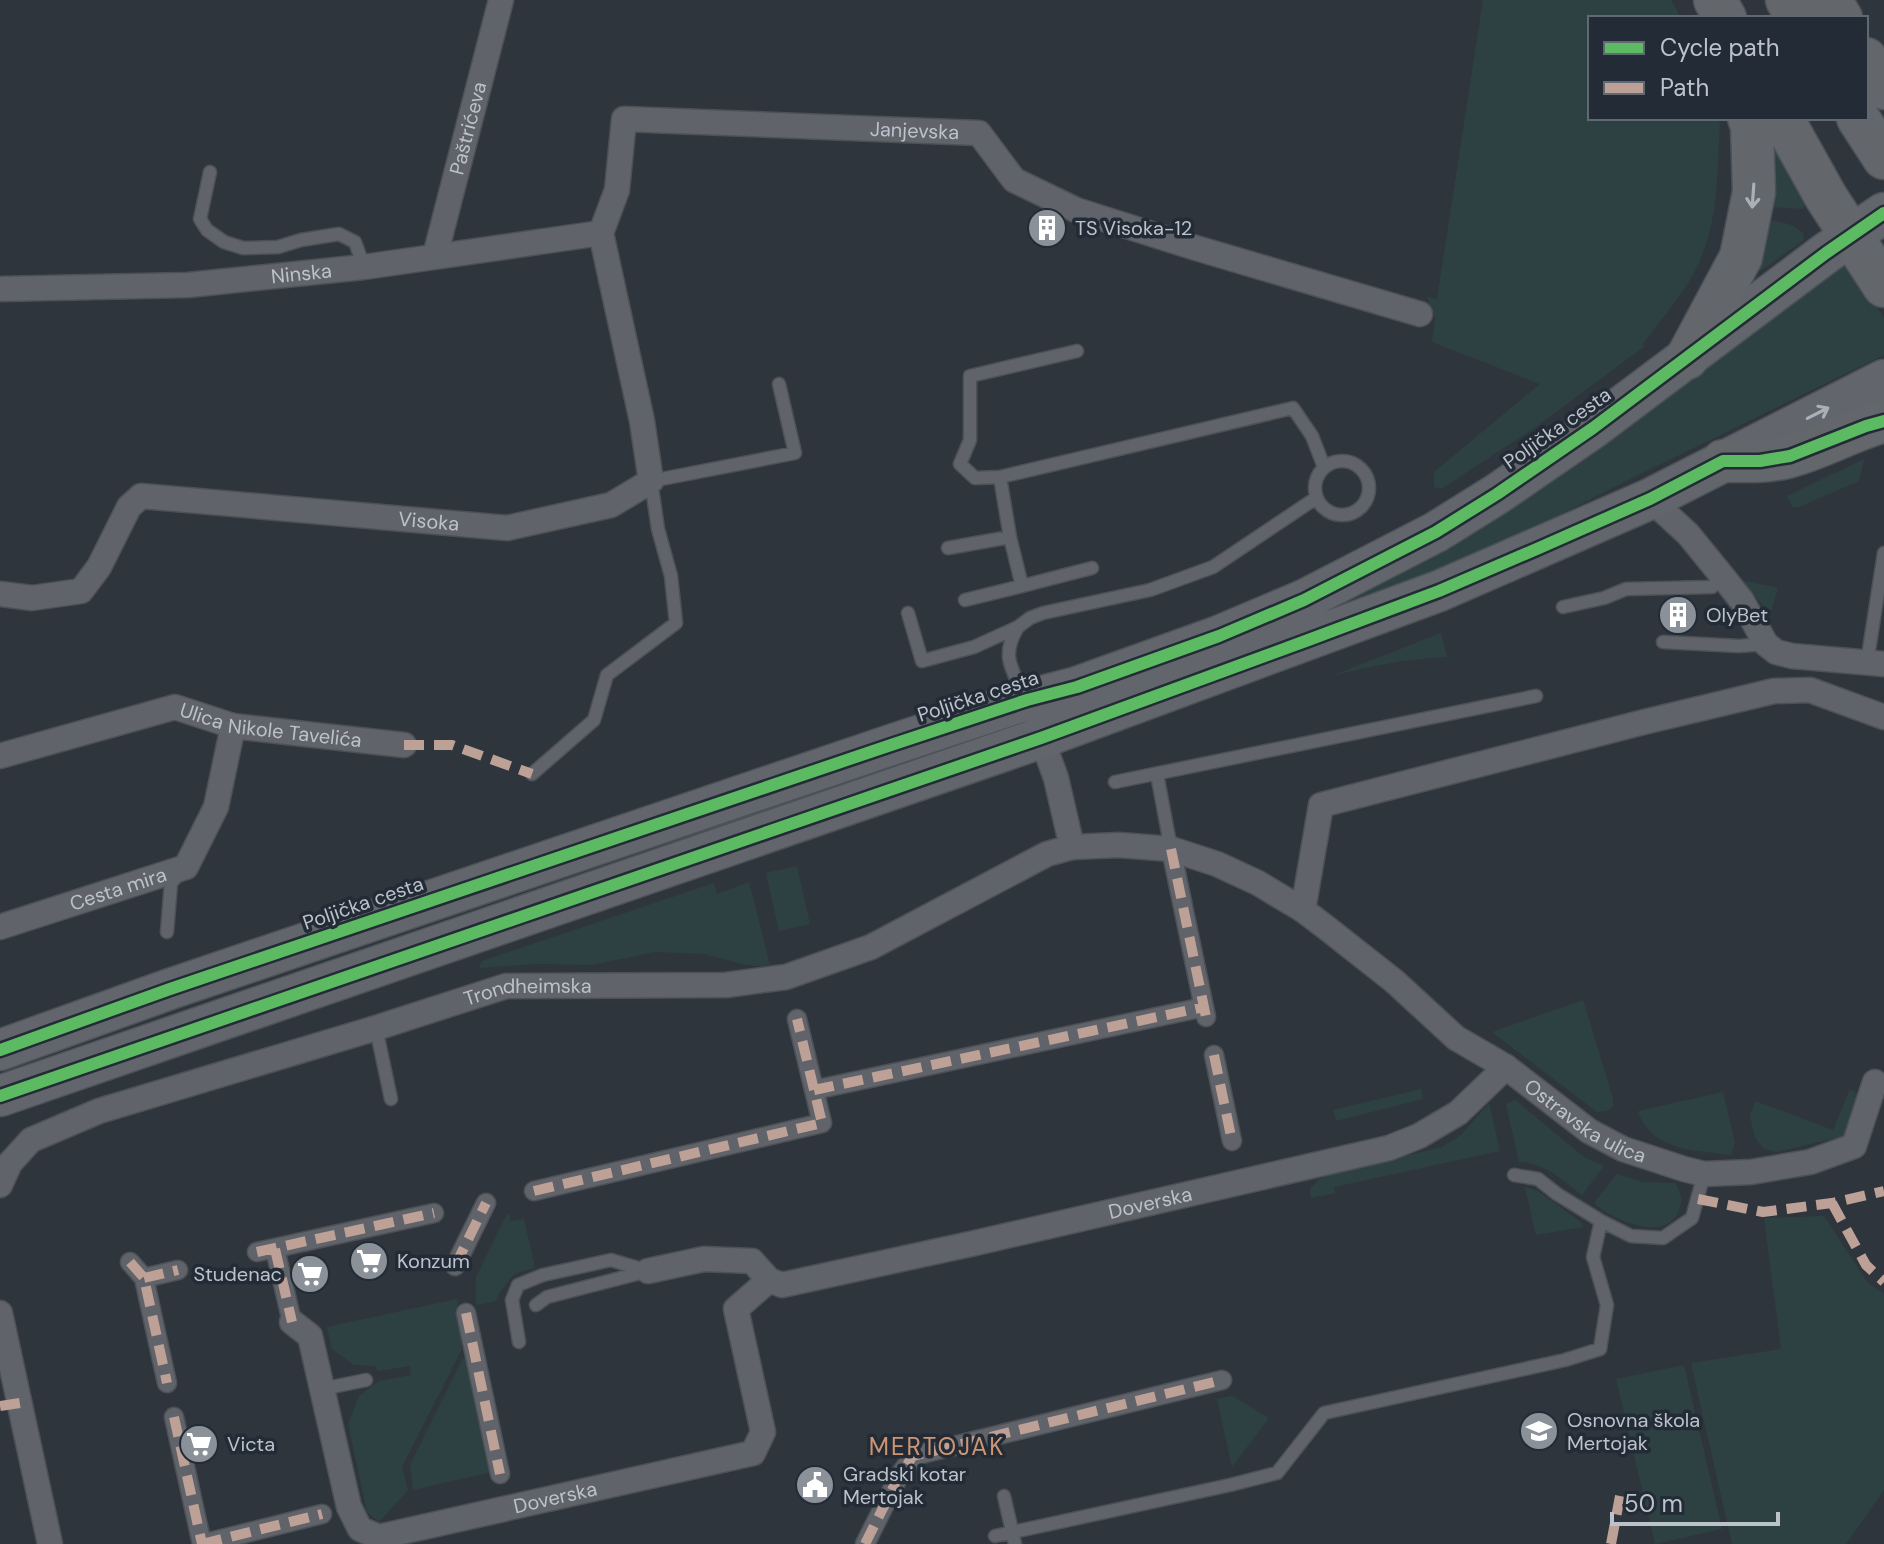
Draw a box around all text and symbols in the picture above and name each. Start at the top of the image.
legend [1588,16,1868,120]
text: Cycle path [1660,32,1779,63]
text: Path [1660,72,1709,103]
street label: Paštrićeva [443,79,492,177]
street label: Janjevska [869,116,960,145]
one-way arrow [1745,182,1760,209]
building icon: TS Visoka-12 [1026,207,1068,249]
place label: TS Visoka-12 [1075,215,1192,241]
street label: Ninska [270,257,333,289]
street label: Poljička cesta [1498,381,1616,475]
one-way arrow [1805,405,1829,420]
street label: Visoka [397,506,460,537]
building icon: OlyBet [1657,594,1699,636]
place label: OlyBet [1706,602,1768,628]
street label: Poljička cesta [914,664,1042,728]
street label: Ulica Nikole Tavelića [177,697,363,753]
street label: Cesta mira [66,861,170,917]
street label: Poljička cesta [299,870,427,936]
street label: Trondheimska [460,973,592,1012]
street label: Ostravska ulica [1519,1073,1649,1169]
street label: Doverska [1106,1181,1194,1225]
supermarket icon: Konzum [348,1240,390,1282]
place label: Konzum [397,1248,470,1274]
supermarket icon: Studenac [289,1253,331,1295]
place label: Studenac [193,1261,282,1287]
place label: Osnovna škola Mertojak [1567,1407,1700,1456]
school or university icon: Osnovna škola Mertojak [1518,1410,1560,1452]
supermarket icon: Victa [178,1423,220,1465]
place label: Victa [227,1431,275,1457]
district label: MERTOJAK [869,1431,1005,1462]
place label: Gradski kotar Mertojak [843,1461,966,1510]
public building icon: Gradski kotar Mertojak [794,1464,836,1506]
street label: Doverska [511,1475,599,1519]
scale bar [1612,1476,1778,1526]
text: 50 m [1624,1488,1683,1519]

